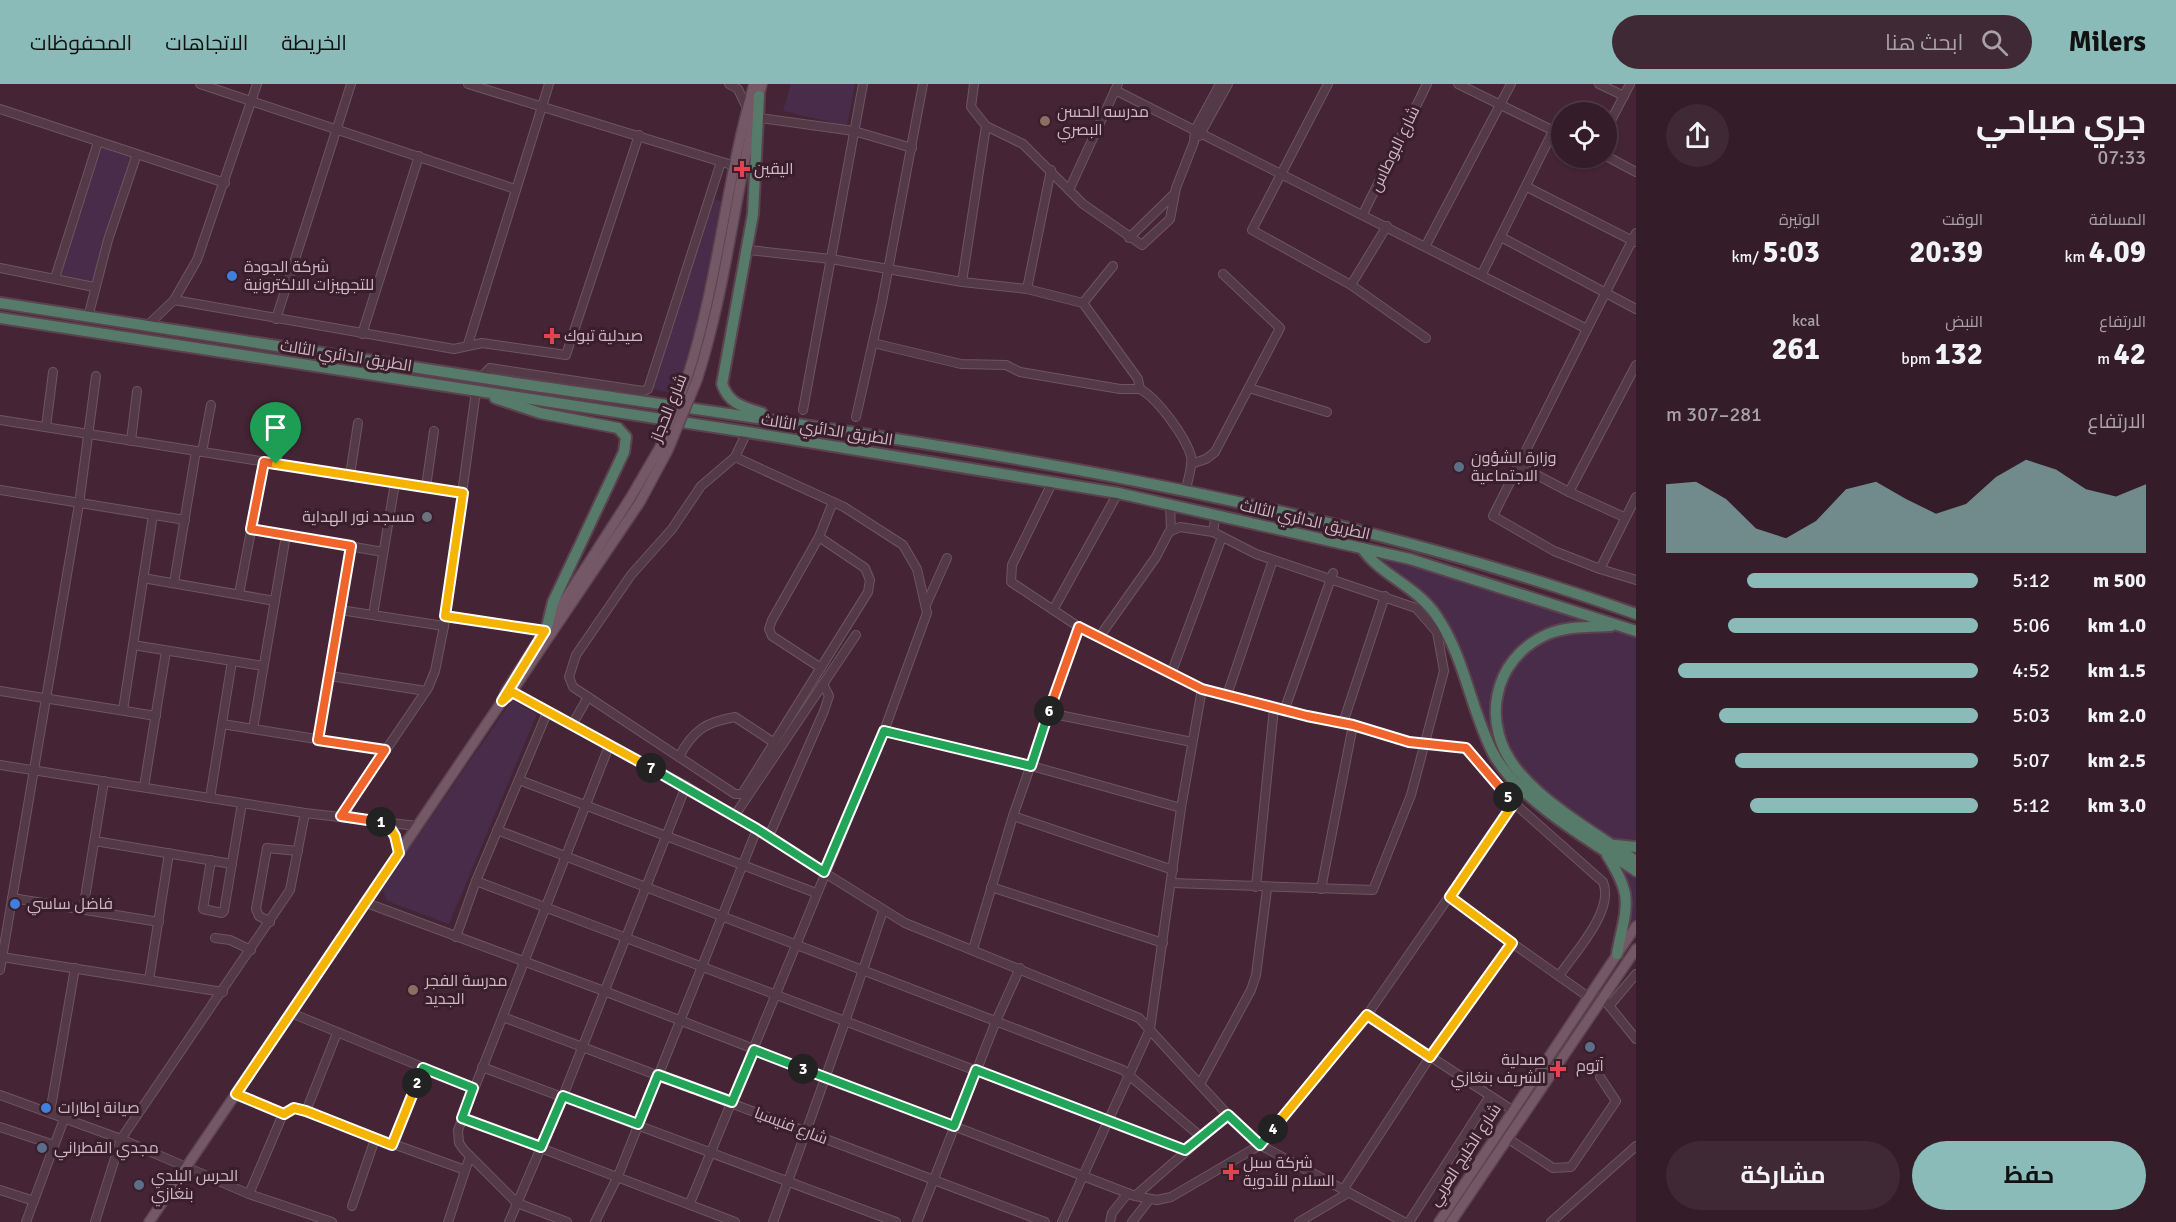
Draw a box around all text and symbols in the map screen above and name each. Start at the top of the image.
search box [1612,15,2032,69]
text: Milers [2068,25,2146,59]
icon: search [1978,26,2011,59]
text: ابحث هنا [1885,29,1963,56]
text: المحفوظات [30,30,132,56]
text: الاتجاهات [165,30,248,56]
text: الخريطة [281,30,347,56]
place label: مدرسه الحسن البصري [1057,102,1149,143]
map controls [1551,102,1617,168]
button: locate [1551,102,1617,168]
text: جري صباحي [1976,102,2146,143]
street label: شارع البوطاس [1366,103,1425,196]
button: share [1666,104,1729,167]
marker: مدرسه الحسن البصري [1038,114,1052,128]
text: 07:33 [2097,145,2146,170]
place label: اليقين [754,159,794,179]
marker: اليقين [735,162,749,176]
text: الوتيرة [1779,210,1820,230]
text: الوقت [1942,210,1983,230]
text: المسافة [2089,210,2146,230]
text: 5:03 [1763,234,1820,271]
text: 20:39 [1909,234,1983,271]
text: 4.09 [2089,234,2146,271]
text: /km [1732,247,1763,267]
text: km [2064,247,2089,267]
place label: شركة الجودة للتجهيزات الالكترونية [244,257,374,295]
marker: شركة الجودة للتجهيزات الالكترونية [225,269,239,283]
text: kcal [1792,311,1820,331]
text: النبض [1945,312,1983,332]
text: الارتفاع [2099,312,2146,332]
place label: صيدلية تبوك [564,326,643,346]
marker: صيدلية تبوك [545,329,559,343]
text: 261 [1771,331,1820,368]
street label: الطريق الدائري الثالث [278,336,413,379]
text: 132 [1934,336,1983,373]
text: 42 [2114,336,2146,373]
text: bpm [1901,349,1934,369]
text: m [2097,349,2114,369]
street label: شارع الحجاز [646,371,693,446]
pin [250,402,301,464]
text: 281–307 m [1666,402,1762,427]
text: الارتفاع [2087,409,2146,434]
street label: الطريق الدائري الثالث [759,410,894,453]
icon: arrive [259,411,292,444]
place label: وزارة الشؤون الاجتماعية [1471,448,1556,486]
marker: وزارة الشؤون الاجتماعية [1452,460,1466,474]
street label: الطريق الدائري الثالث [1237,495,1372,548]
place label: مسجد نور الهداية [302,507,415,527]
marker: مسجد نور الهداية [420,510,434,524]
text: 5:12 [2012,568,2050,593]
text: 500 m [2093,568,2146,593]
text: 5:06 [2012,613,2050,638]
text: 1.0 km [2088,613,2146,638]
text: 4:52 [2012,658,2050,683]
text: 1.5 km [2088,658,2146,683]
pin: 6 [1034,696,1064,726]
text: 6 [1045,701,1053,721]
text: 5:03 [2012,703,2050,728]
text: 2.0 km [2088,703,2146,728]
text: 5:07 [2012,748,2050,773]
text: 2.5 km [2088,748,2146,773]
pin: 7 [636,753,666,783]
text: 7 [647,758,655,778]
pin: 5 [1493,782,1523,812]
text: 5 [1504,787,1512,807]
text: 5:12 [2012,793,2050,818]
text: 3.0 km [2088,793,2146,818]
pin: 1 [366,807,396,837]
text: 1 [377,812,385,832]
place label: فاضل ساسي [27,894,113,916]
marker: فاضل ساسي [8,897,22,911]
place label: مدرسة الفجر الجديد [424,971,507,1009]
marker: مدرسة الفجر الجديد [406,983,420,997]
marker: آتوم [1583,1040,1597,1054]
place label: صيدلية الشريف بنغازي [1451,1050,1546,1091]
pin: 3 [788,1054,818,1084]
place label: آتوم [1576,1056,1605,1077]
text: 3 [799,1059,807,1079]
marker: صيدلية الشريف بنغازي [1551,1062,1565,1076]
pin: 2 [402,1068,432,1098]
text: 2 [413,1073,421,1093]
place label: صيانة إطارات [58,1098,140,1118]
street label: شارع الخليج العربي [1424,1100,1508,1212]
marker: صيانة إطارات [39,1101,53,1115]
street label: شارع فنيسيا [751,1103,830,1150]
pin: 4 [1258,1114,1288,1144]
text: 4 [1269,1119,1277,1139]
place label: مجدي القطراني [54,1138,159,1161]
marker: مجدي القطراني [35,1141,49,1155]
button: مشاركة [1666,1141,1900,1210]
button: حفظ [1912,1141,2146,1210]
place label: شركة سبل السلام للأدوية [1243,1153,1335,1192]
marker: شركة سبل السلام للأدوية [1224,1165,1238,1179]
place label: الحرس البلدي بنغازي [151,1166,238,1207]
marker: الحرس البلدي بنغازي [132,1178,146,1192]

